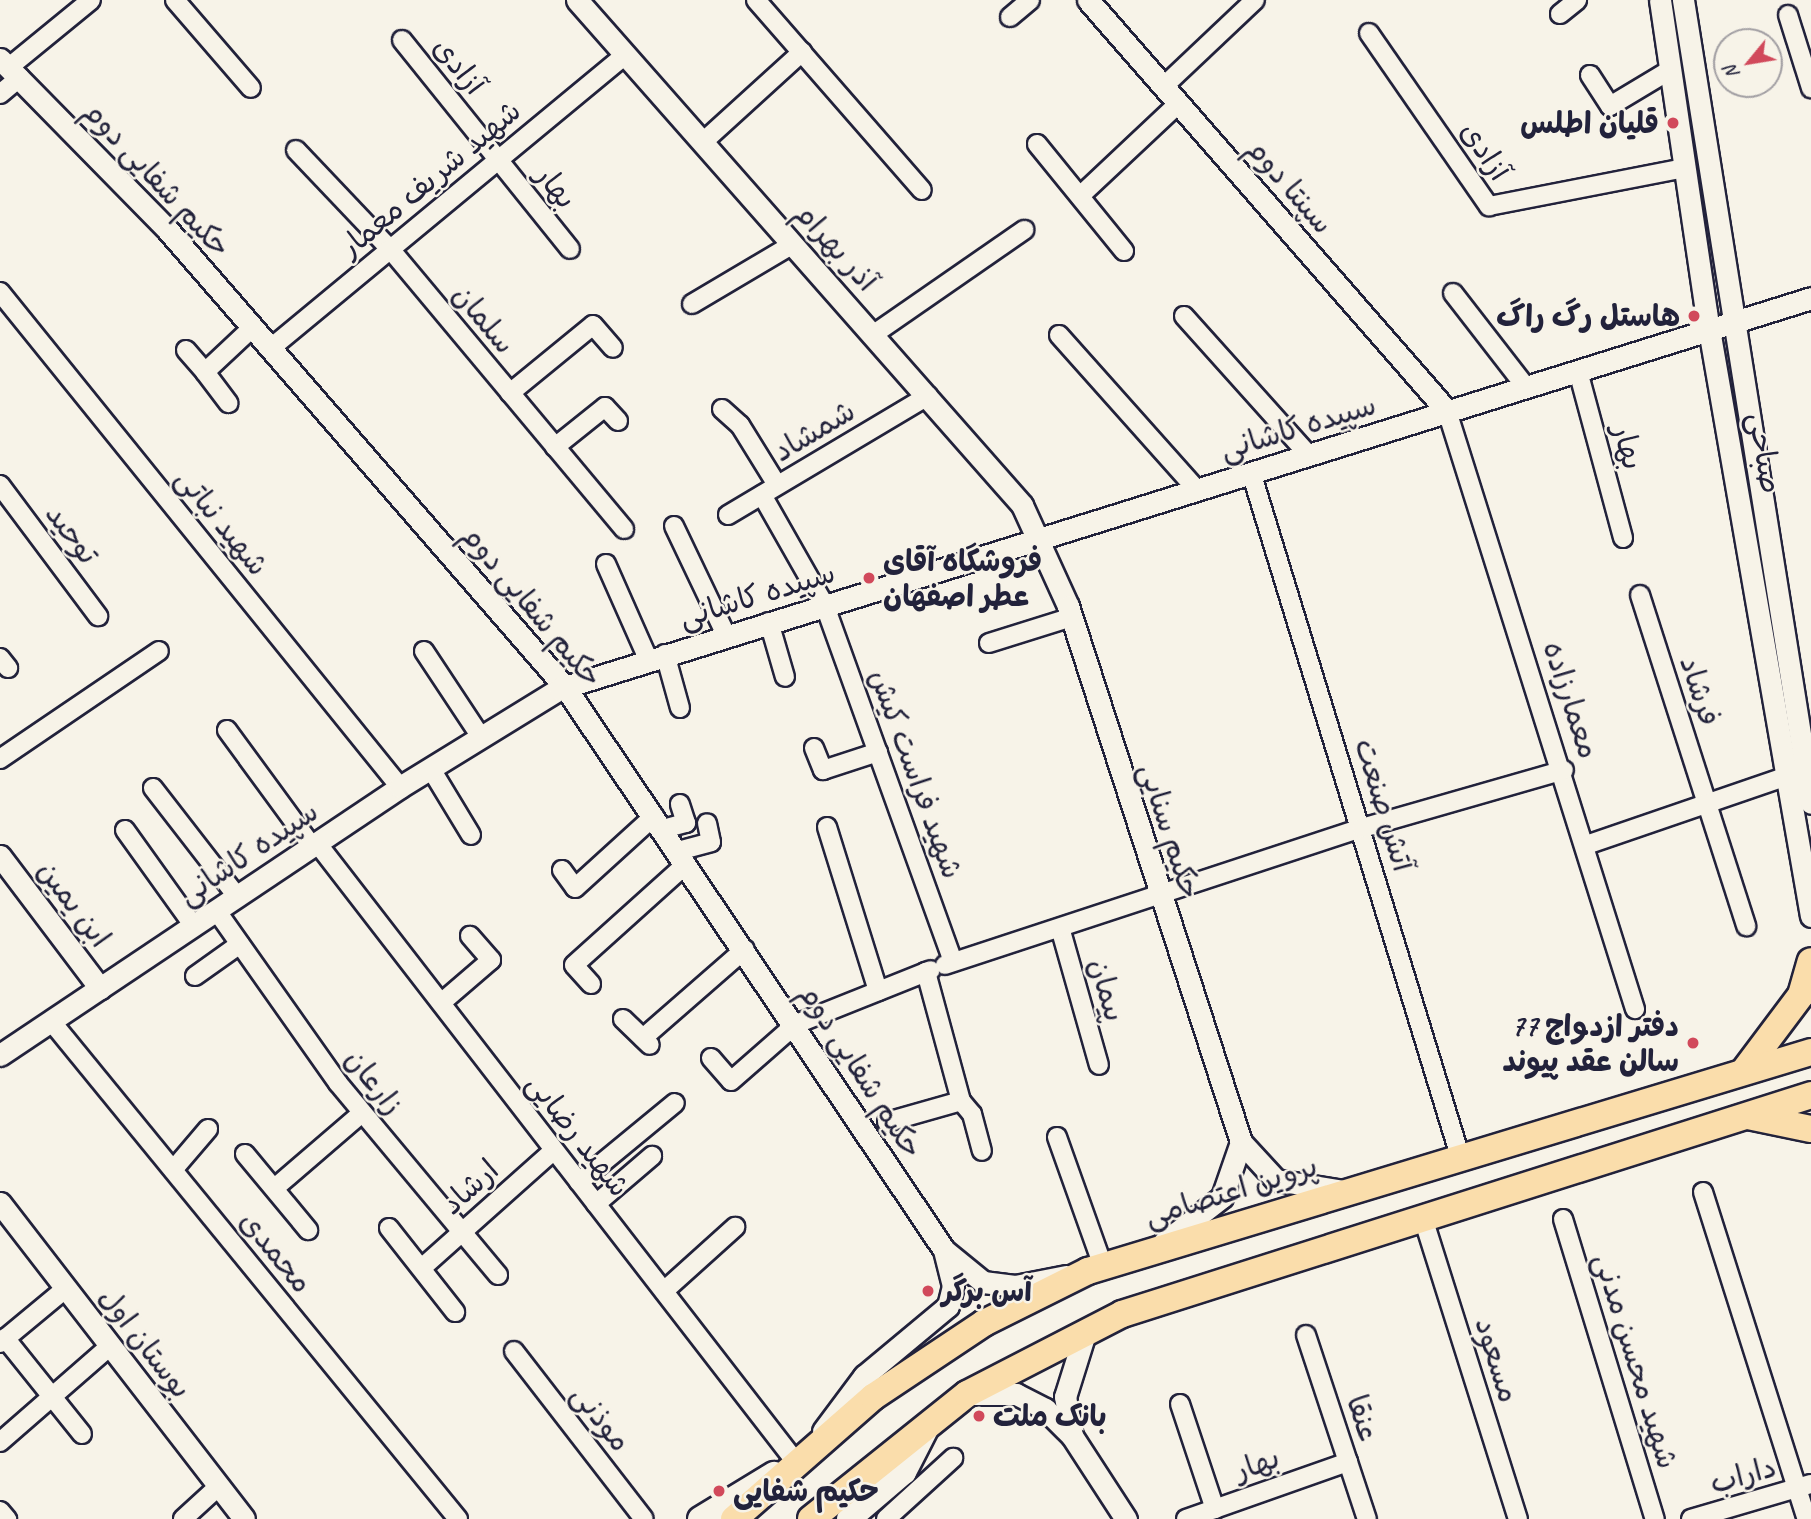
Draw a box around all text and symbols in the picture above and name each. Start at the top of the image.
north arrow [1713,28,1783,98]
street label: آزادی [425,30,493,102]
text: N [1718,61,1745,84]
street label: حکیم شفایی دوم [76,93,238,265]
street label: شهید شریف معمار [332,93,528,265]
place label: قلیان اطلس [1520,105,1659,141]
street label: آزادی [1452,115,1518,187]
marker: قلیان اطلس [1665,115,1681,131]
street label: سپنتا دوم [1239,131,1341,241]
street label: بهار [528,158,584,216]
street label: آذر بهرام [787,195,885,299]
street label: سلمان [445,277,523,361]
place label: هاستل رگ راگ [1496,298,1680,334]
marker: هاستل رگ راگ [1686,308,1702,324]
street label: سپیده کاشانی [1216,386,1380,468]
street label: شمشاد [766,393,862,469]
street label: صباحی [1741,410,1789,496]
street label: بهار [1605,420,1651,474]
street label: شهید نباتی [168,461,276,583]
street label: توحید [38,497,106,571]
street label: حکیم شفایی دوم [454,518,610,694]
place label: فروشگاه آقای عطر اصفهان [883,543,1042,614]
street label: سپیده کاشانی [675,554,839,636]
marker: فروشگاه آقای عطر اصفهان [861,570,877,586]
street label: معمارزاده [1535,637,1607,763]
street label: فرشاد [1672,652,1728,730]
street label: شهید فراست کیش [862,665,970,883]
street label: آتش صنعت [1347,734,1421,876]
street label: حکیم سنایی [1131,759,1209,903]
street label: سپیده کاشانی [171,793,325,913]
street label: ابن یمین [30,853,118,955]
street label: پیمان [1081,954,1133,1026]
street label: حکیم شفایی دوم [791,977,931,1165]
place label: دفتر ازدواج 77 سالن عقد پیوند [1503,1008,1679,1078]
marker: دفتر ازدواج 77 سالن عقد پیوند [1685,1035,1701,1051]
street label: زارعان [337,1042,411,1122]
street label: شهید رضایی [519,1066,637,1204]
street label: پروین اعتصامی [1140,1148,1322,1234]
street label: ارشاد [434,1152,506,1222]
street label: محمدی [232,1204,320,1300]
street label: شهید محسن مدنی [1586,1249,1686,1473]
place label: آس برگر [942,1273,1032,1309]
street label: بوستان اول [91,1280,199,1406]
marker: آس برگر [920,1283,936,1299]
street label: مسعود [1467,1313,1527,1407]
street label: موذنی [564,1377,638,1459]
street label: عنقا [1339,1390,1387,1446]
place label: بانک ملت [993,1398,1107,1434]
marker: بانک ملت [971,1408,987,1424]
street label: بهار [1229,1439,1285,1489]
street label: داراب [1706,1448,1780,1502]
place label: حکیم شفایی [733,1473,879,1509]
marker: حکیم شفایی [711,1483,727,1499]

